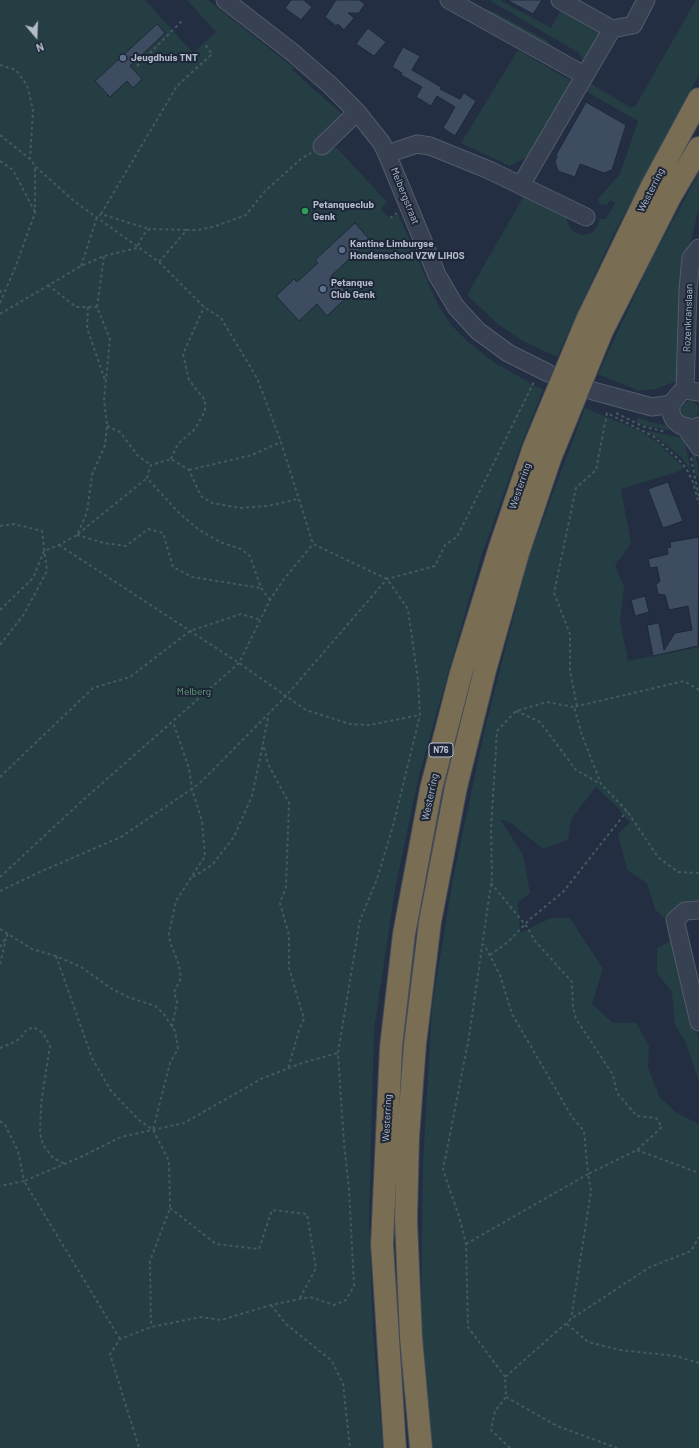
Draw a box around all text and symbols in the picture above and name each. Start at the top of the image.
north arrow [16,16,56,56]
text: N [34,40,46,55]
place label: Jeugdhuis TNT [131,52,198,64]
marker: Jeugdhuis TNT [118,53,128,63]
street label: Melbergstraat [388,166,422,226]
street label: Westerring [635,166,667,214]
place label: Petanqueclub Genk [313,199,374,222]
marker: Petanqueclub Genk [300,206,310,216]
place label: Kantine Limburgse Hondenschool VZW LIHOS [350,238,465,262]
marker: Kantine Limburgse Hondenschool VZW LIHOS [337,245,347,255]
place label: Petanque Club Genk [331,277,375,300]
marker: Petanque Club Genk [318,284,328,294]
street label: Rozenkranslaan [681,284,695,352]
street label: Westerring [507,461,533,511]
park label: Melberg [177,686,211,698]
road number: N76 [429,743,453,757]
street label: Westerring [419,772,441,822]
street label: Westerring [380,1094,394,1142]

